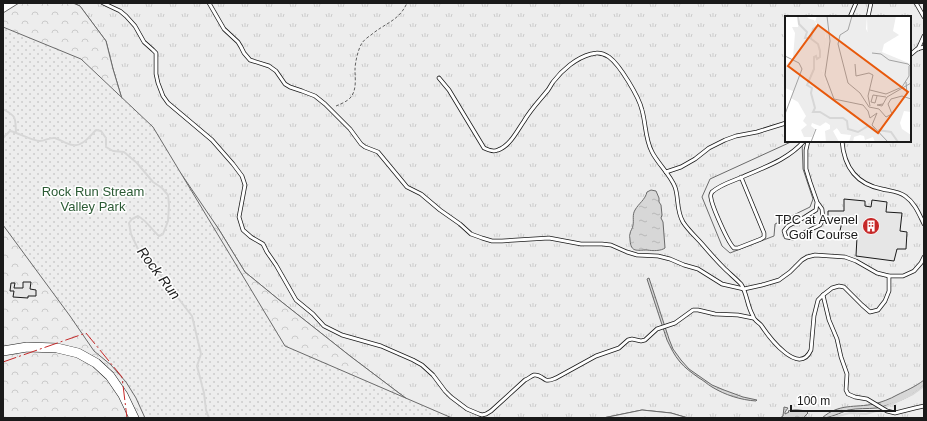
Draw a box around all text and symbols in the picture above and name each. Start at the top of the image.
inset map [785,16,911,142]
park label: Rock Run Stream Valley Park [42,184,144,214]
place label: TPC at Avenel Golf Course [775,212,858,242]
building icon: TPC at Avenel Golf Course [861,216,881,236]
water label: Rock Run [134,244,184,303]
scale bar [791,387,895,413]
text: 100 m [797,394,830,408]

